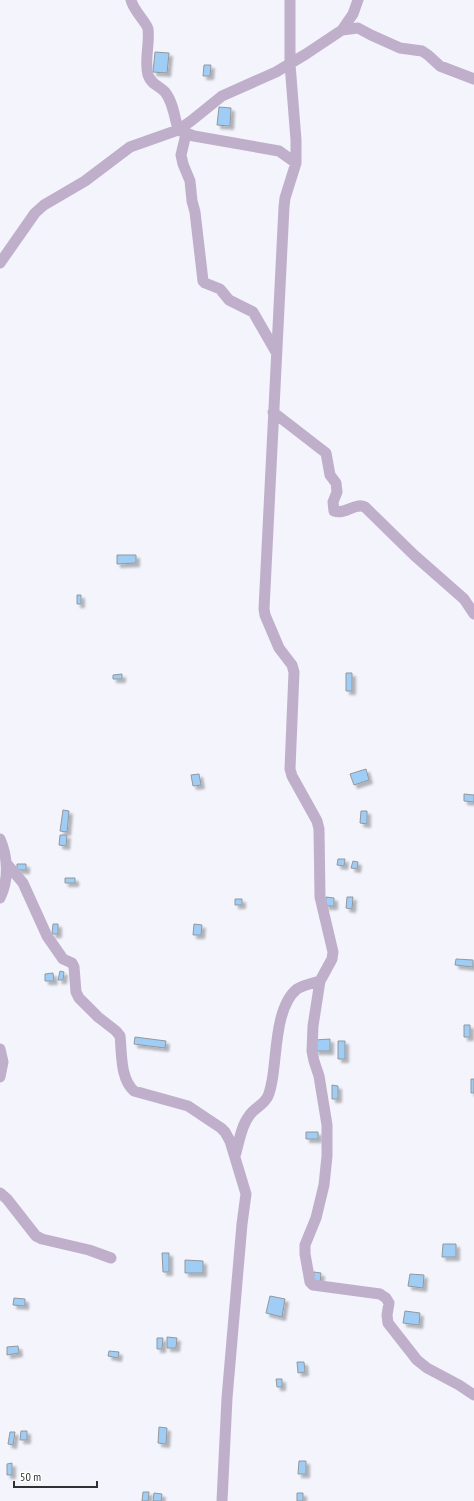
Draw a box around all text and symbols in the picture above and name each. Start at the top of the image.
scale bar [14,1463,97,1489]
text: 50 m [20,1469,41,1484]

